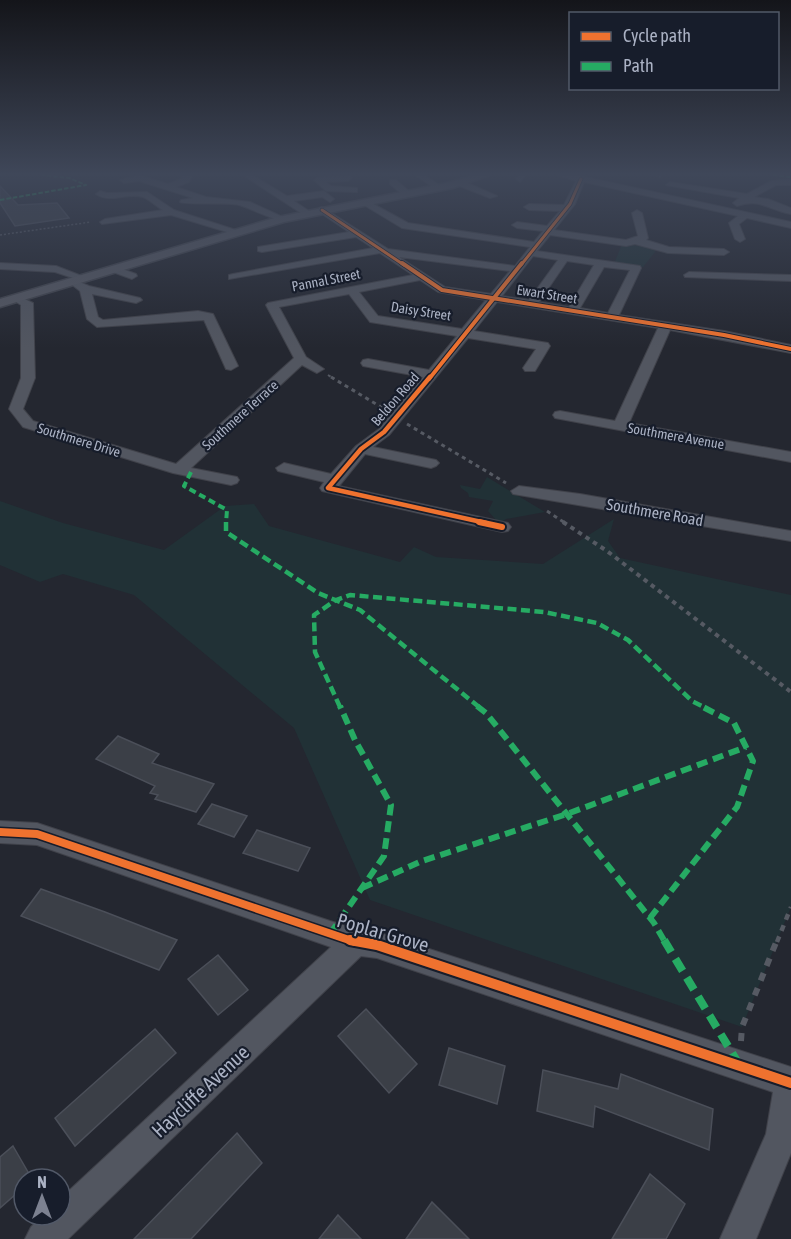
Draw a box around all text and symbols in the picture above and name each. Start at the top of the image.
legend [569,12,779,90]
text: Cycle path [623,25,691,46]
text: Path [623,55,654,76]
street label: Pannal Street [290,266,362,294]
street label: Ewart Street [515,281,579,307]
street label: Daisy Street [390,298,452,324]
street label: Beldon Road [368,369,422,429]
street label: Southmere Terrace [199,377,281,453]
street label: Southmere Drive [36,420,122,460]
street label: Southmere Avenue [627,420,725,452]
street label: Southmere Road [605,495,705,529]
street label: Poplar Grove [334,908,432,956]
street label: Haycliffe Avenue [147,1040,253,1142]
north arrow [12,1167,72,1227]
text: N [37,1173,47,1191]

